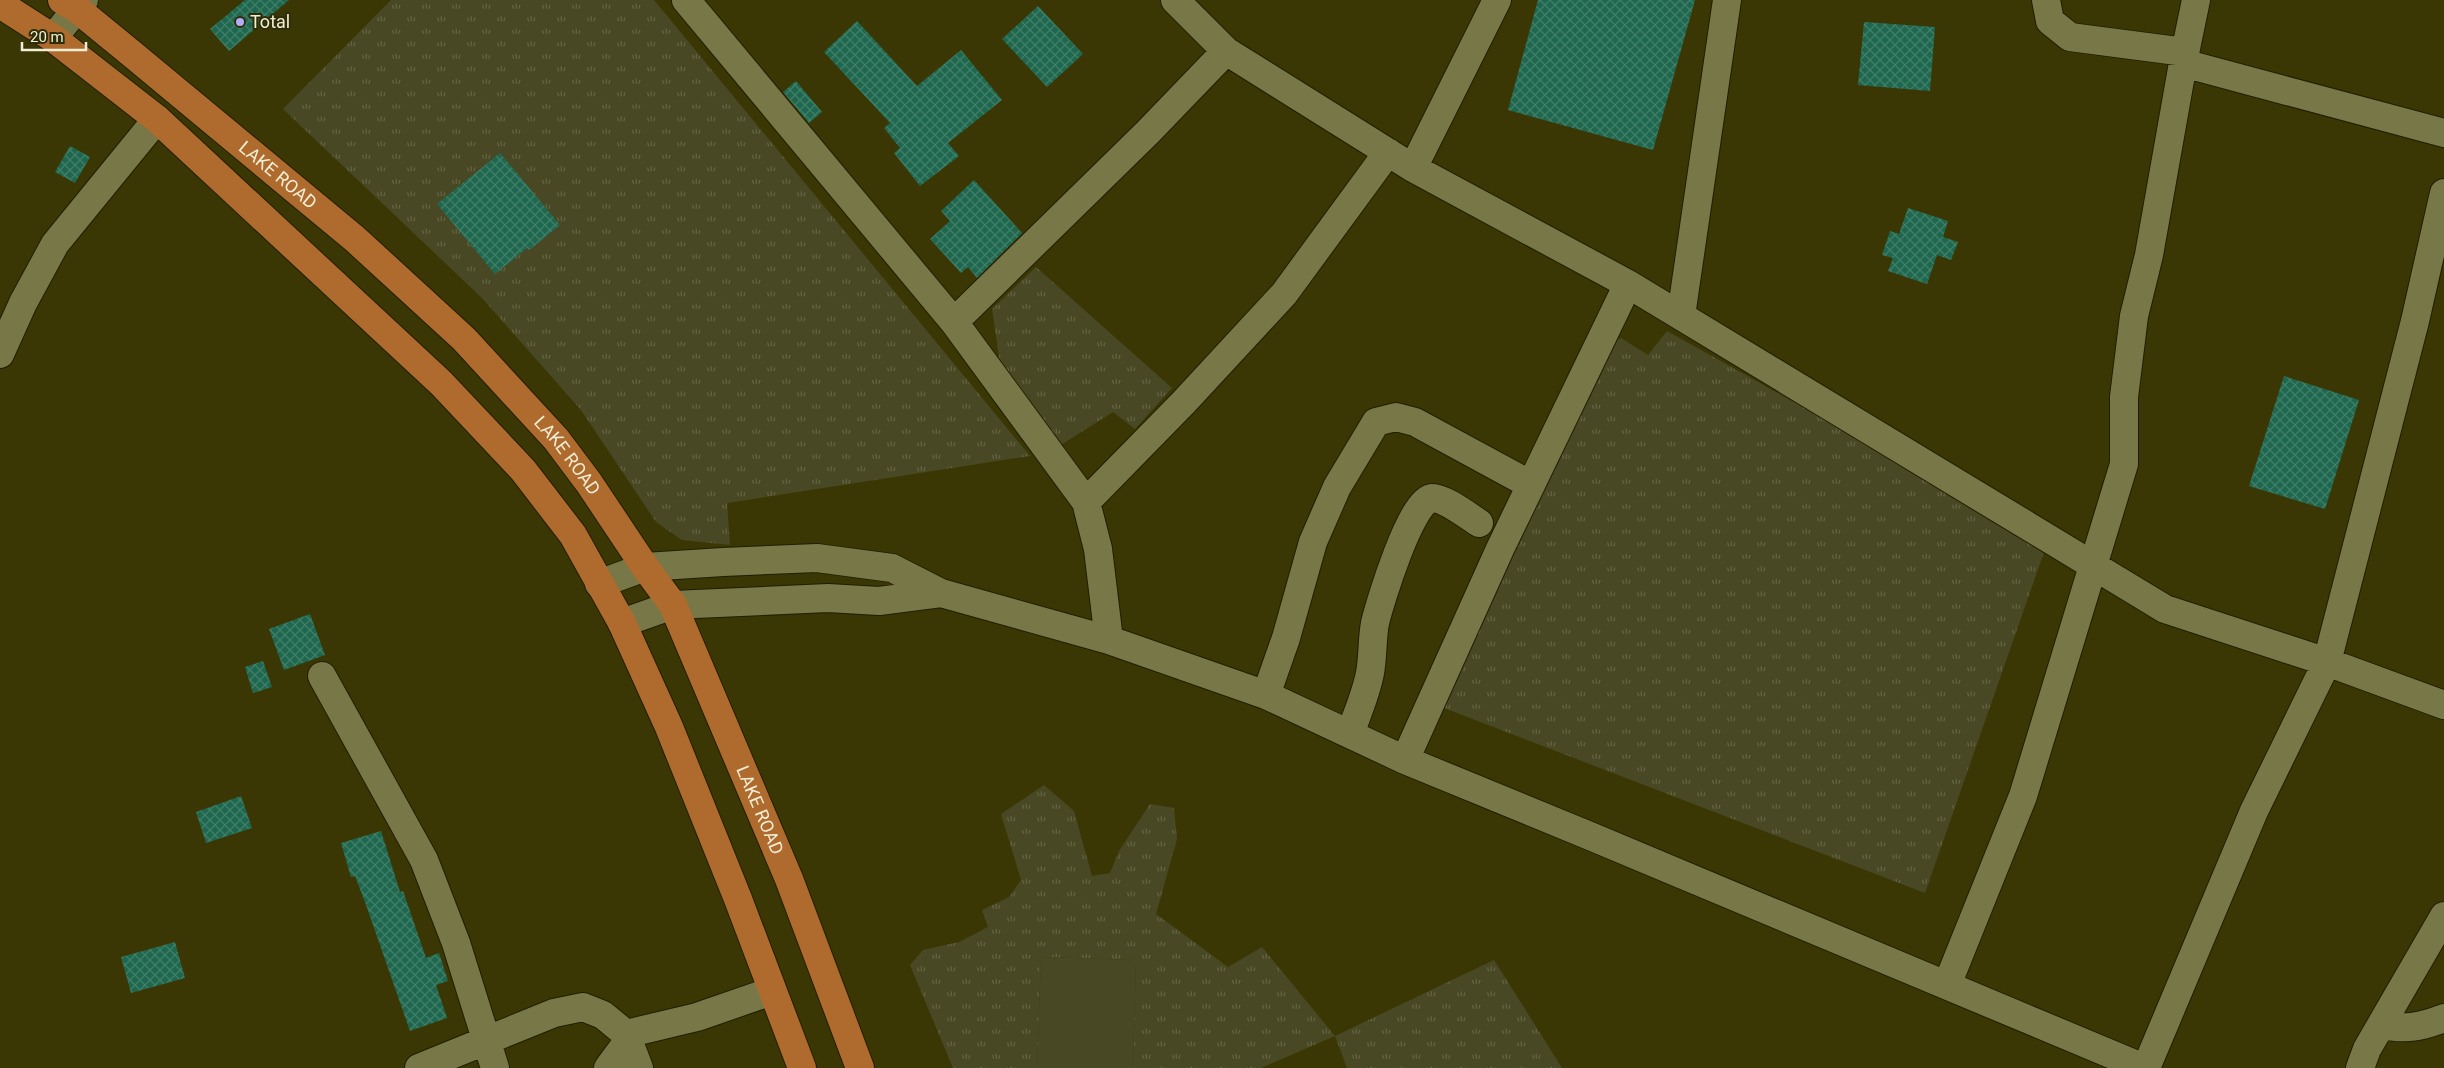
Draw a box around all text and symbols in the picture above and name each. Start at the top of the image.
place label: Total [250,11,290,32]
marker: Total [234,16,246,28]
scale bar [22,20,86,52]
text: 20 m [30,28,64,46]
street label: LAKE ROAD [235,136,321,213]
street label: LAKE ROAD [530,411,605,499]
street label: LAKE ROAD [732,762,788,858]

